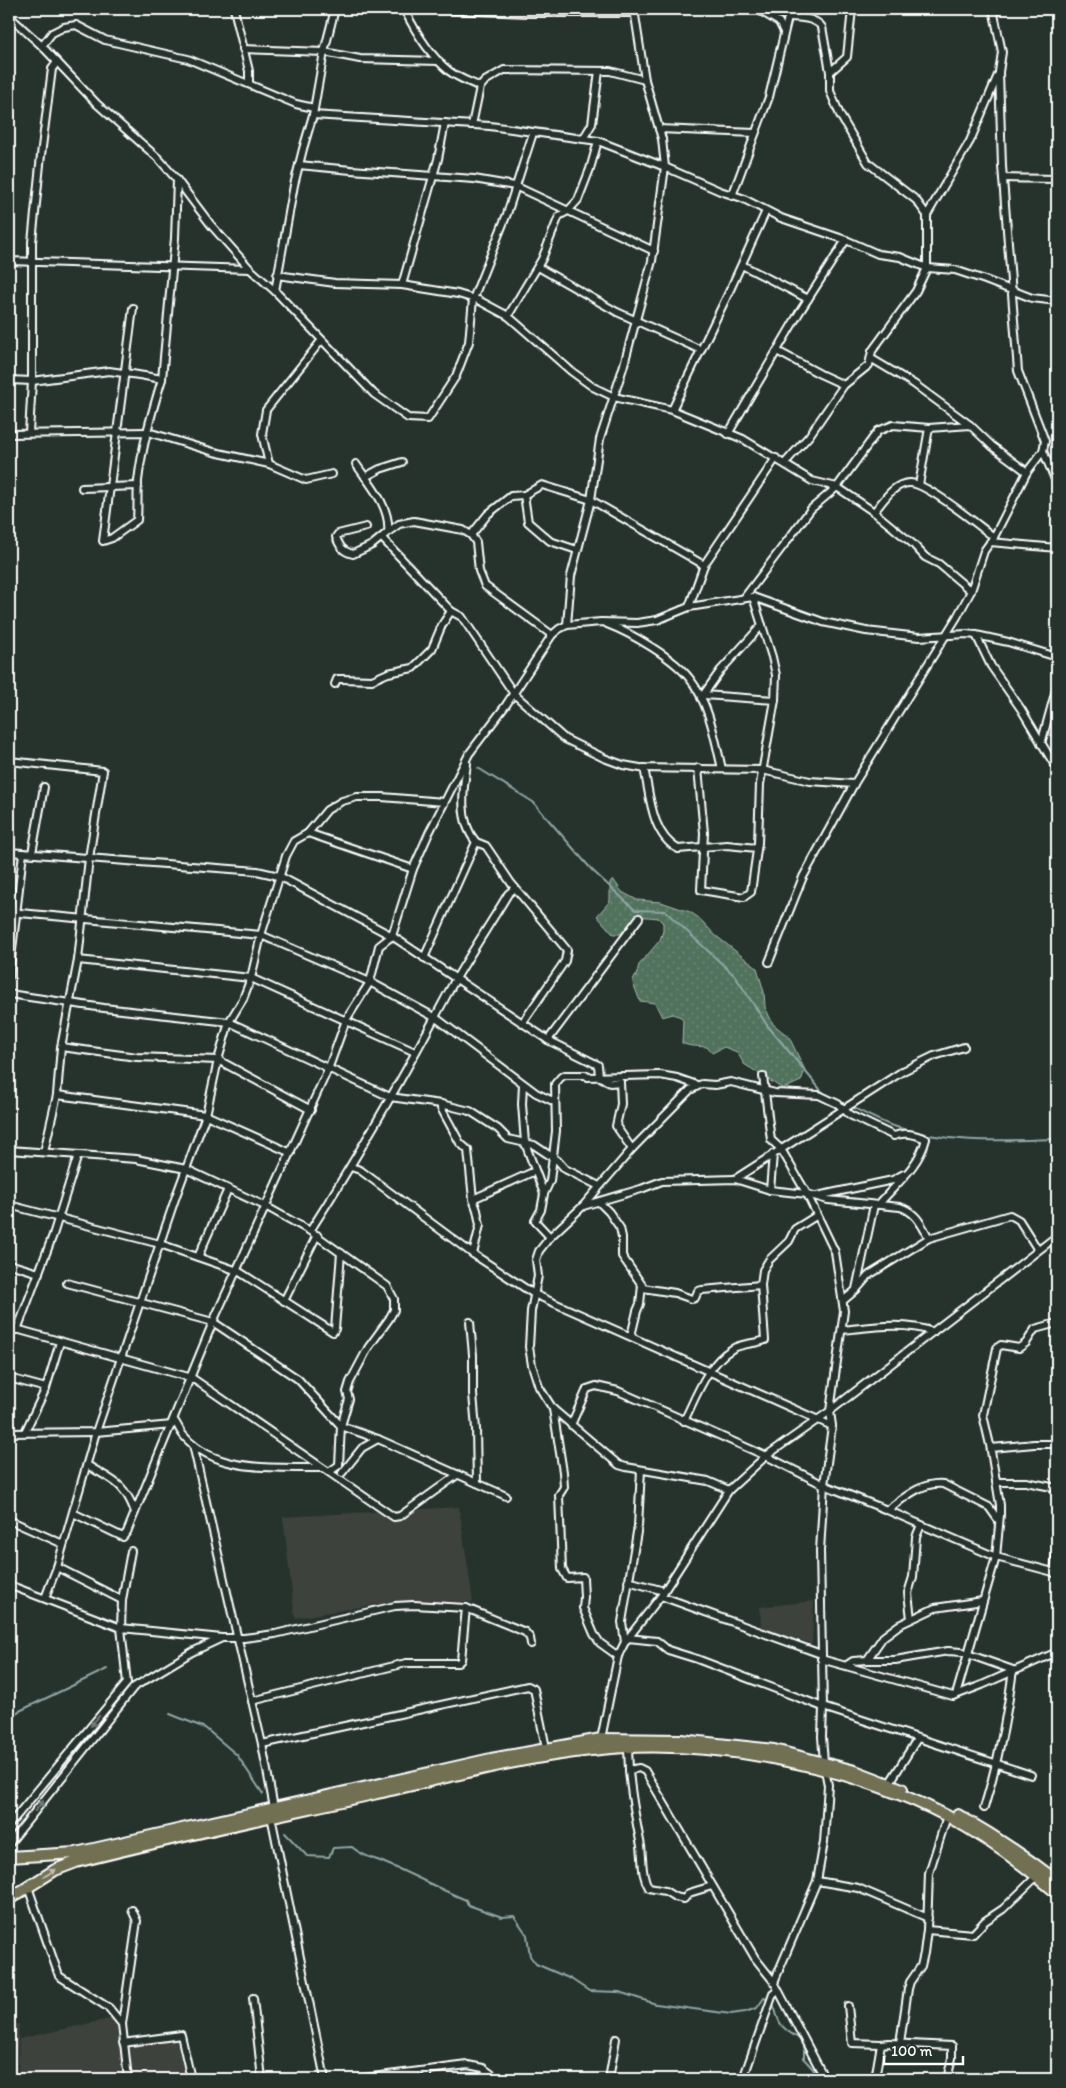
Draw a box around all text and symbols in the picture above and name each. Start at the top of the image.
one-way arrow [90,1714,101,1727]
one-way arrow [34,1799,45,1812]
one-way arrow [44,1869,57,1878]
scale bar [884,2033,962,2065]
text: 100 m [891,2042,933,2060]

